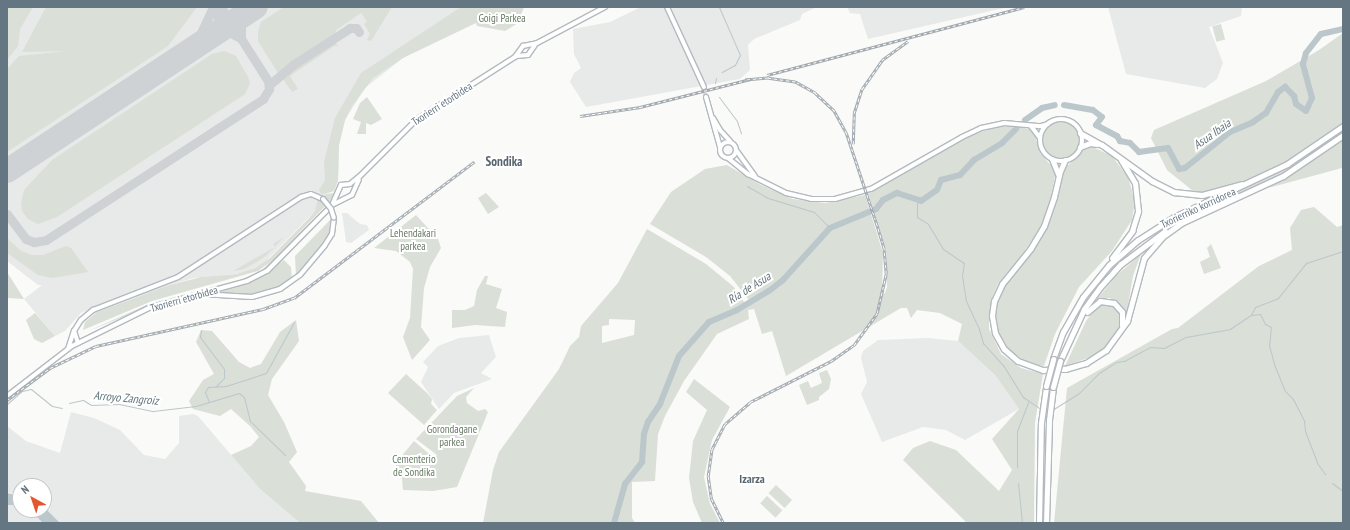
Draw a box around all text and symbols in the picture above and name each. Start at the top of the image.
park label: Goigi Parkea [478,11,526,25]
street label: Txorierri etorbidea [409,79,475,129]
water label: Asua Ibaia [1190,116,1234,152]
district label: Sondika [486,154,522,170]
street label: Txorierriko korridorea [1158,185,1238,231]
park label: Lehendakari parkea [390,227,436,253]
water label: Ría de Asua [725,269,773,307]
street label: Txorierri etorbidea [149,283,219,315]
water label: Arroyo Zangroiz [93,388,159,408]
park label: Gorondagane parkea [427,423,477,449]
park label: Cementerio de Sondika [392,453,436,479]
district label: Izarza [739,472,765,486]
north arrow [12,478,52,518]
text: N [18,482,32,497]

